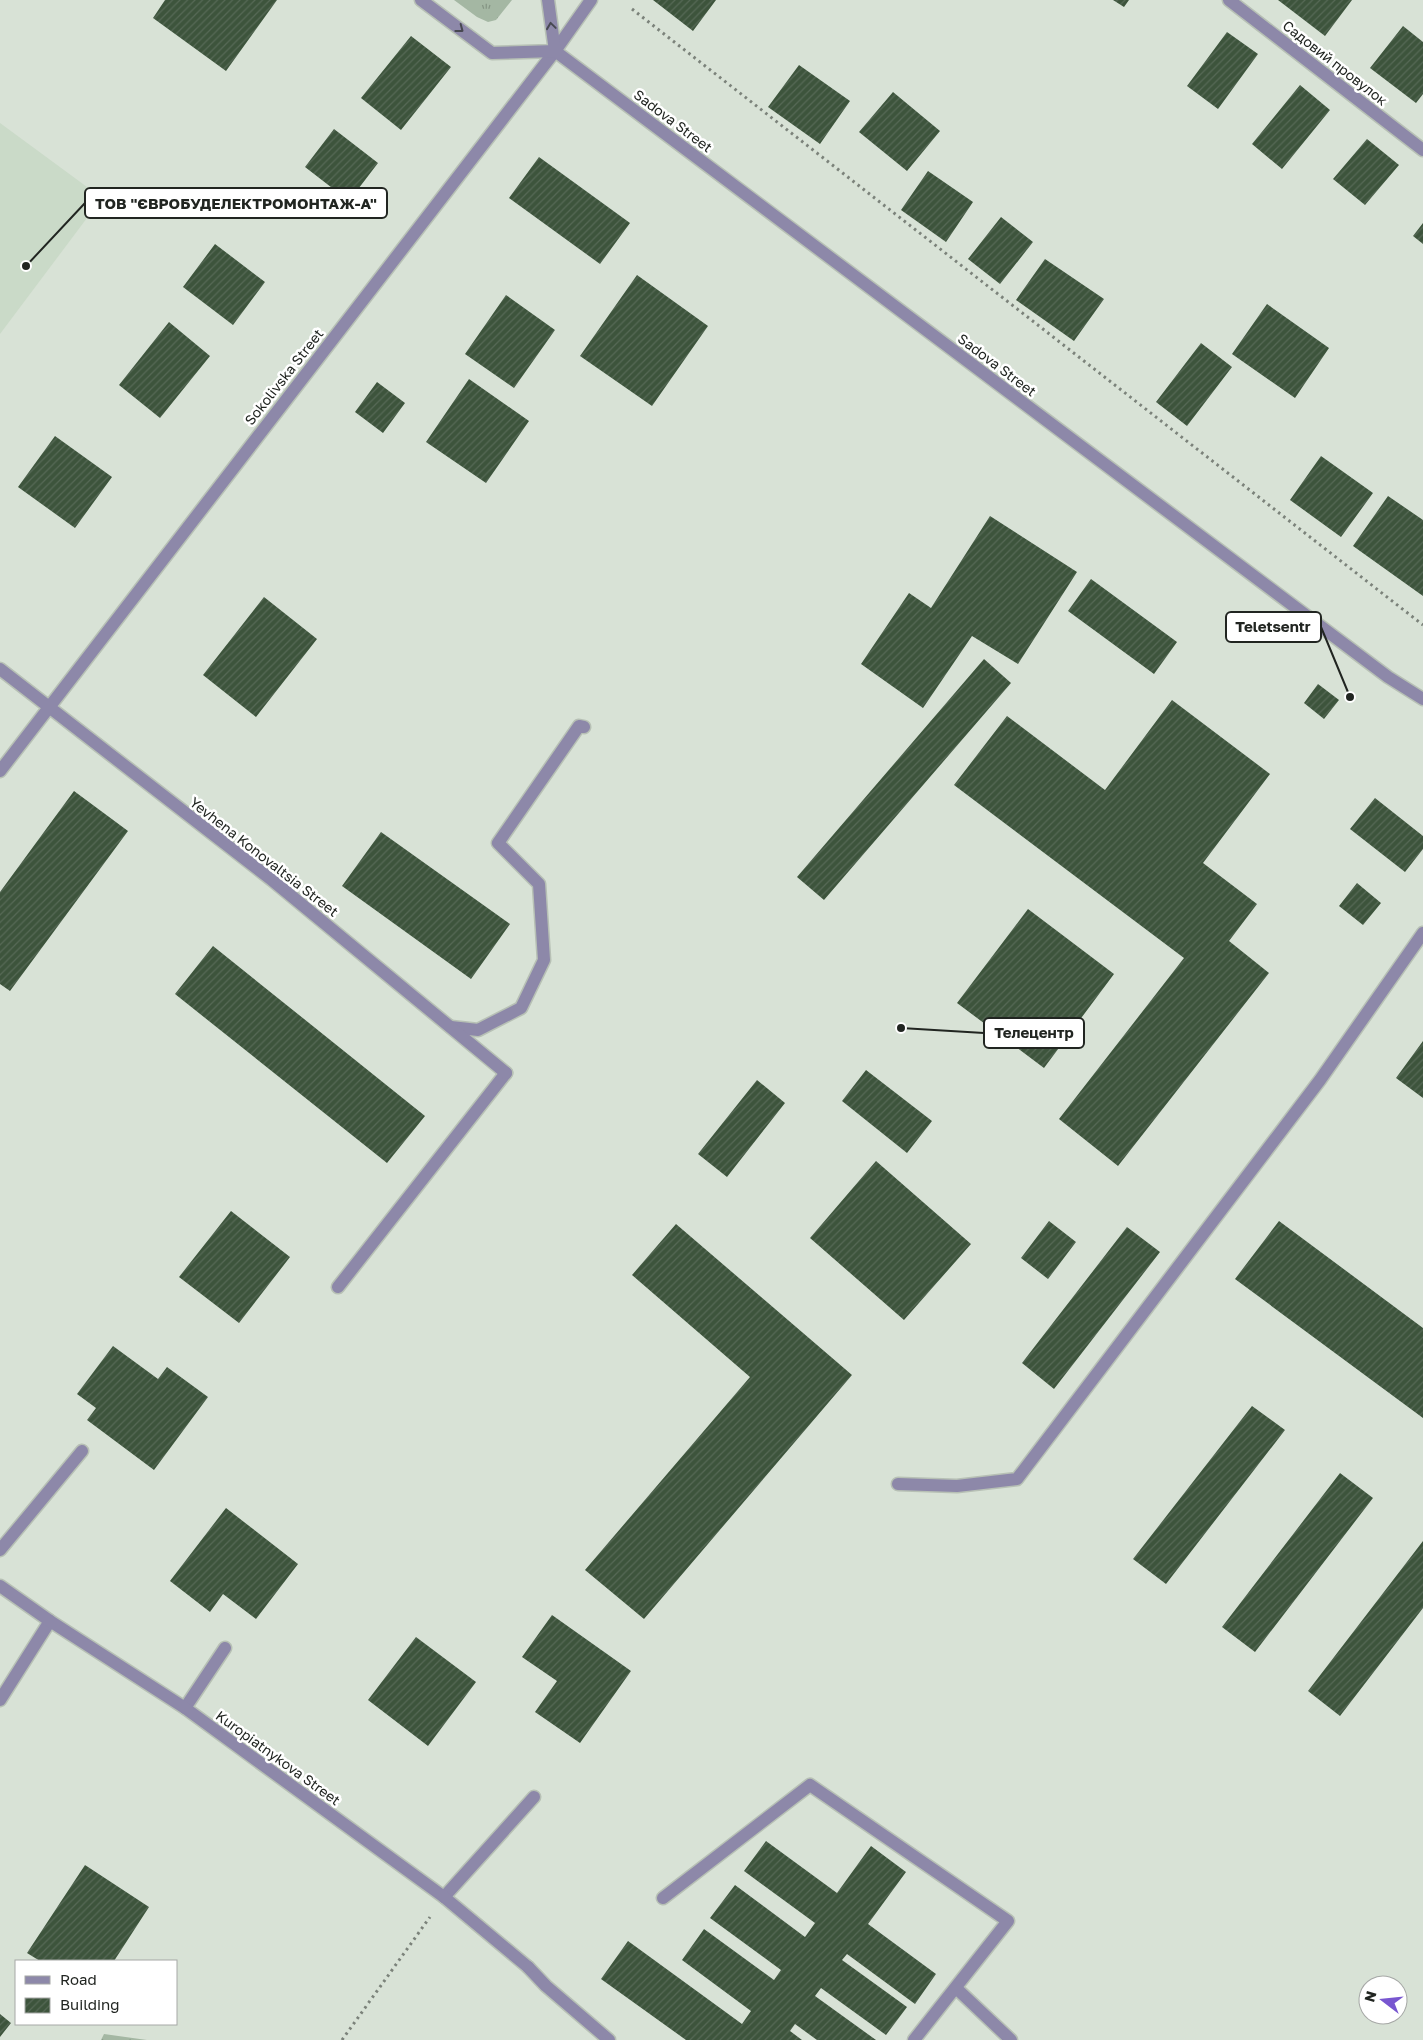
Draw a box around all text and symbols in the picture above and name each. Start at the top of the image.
street label: Садовий провулок [1280,16,1391,109]
one-way arrow [547,21,557,30]
one-way arrow [454,23,464,32]
street label: Sadova Street [631,86,716,156]
callout: ТОВ "ЄВРОБУДЕЛЕКТРОМОНТАЖ-А" [85,188,387,218]
text: ТОВ "ЄВРОБУДЕЛЕКТРОМОНТАЖ-А" [95,194,377,212]
street label: Sokolivska Street [241,325,326,428]
street label: Sadova Street [955,330,1040,400]
callout: Teletsentr [1226,612,1321,642]
text: Teletsentr [1235,617,1311,635]
street label: Yevhena Konovaltsia Street [187,793,342,920]
callout: Телецентр [984,1018,1084,1048]
text: Телецентр [994,1023,1074,1041]
street label: Kuropiatnykova Street [213,1707,344,1808]
legend [15,1960,178,2025]
text: Road [60,1970,97,1988]
north arrow [1358,1975,1408,2025]
text: N [1360,1989,1380,2004]
text: Building [60,1995,120,2013]

